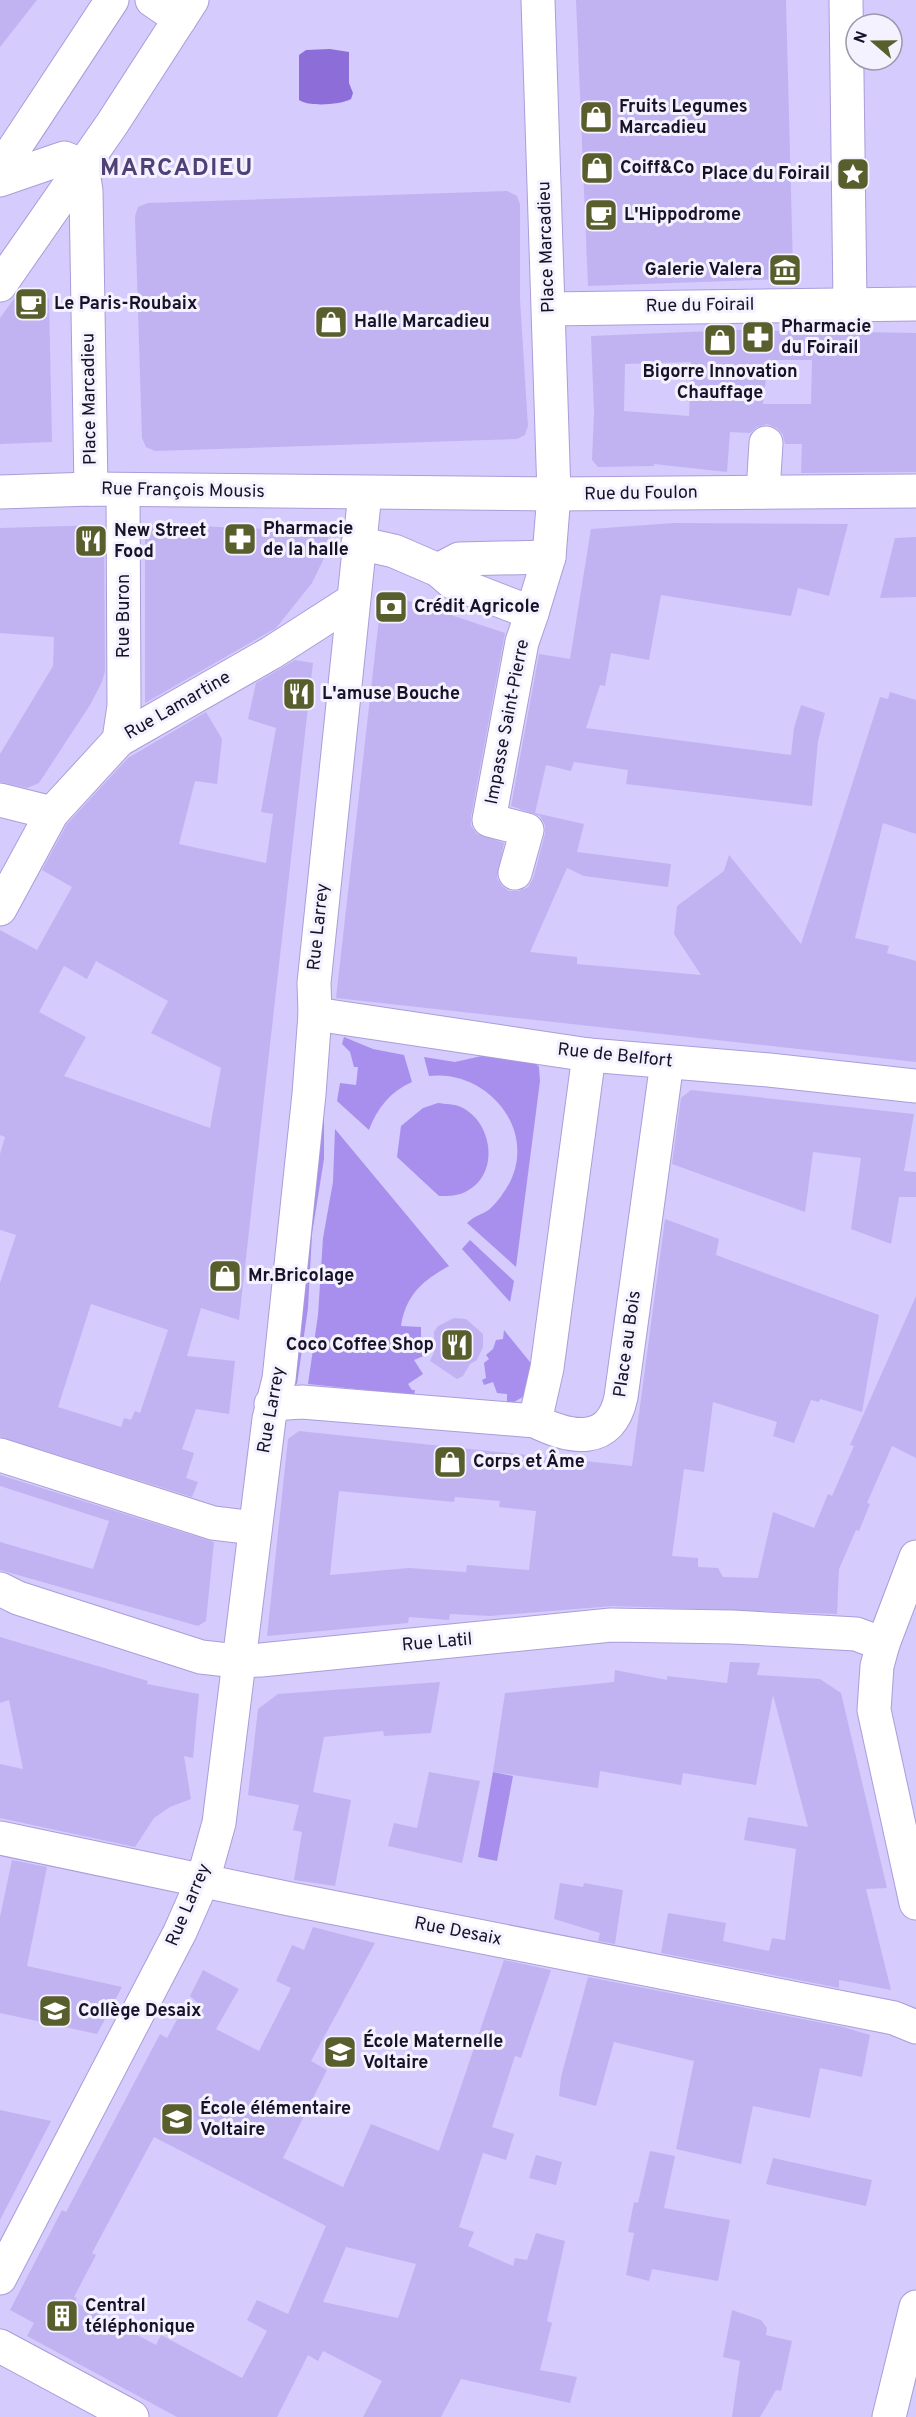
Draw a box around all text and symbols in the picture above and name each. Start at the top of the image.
north arrow [844,12,904,72]
text: N [850,29,873,46]
place label: Fruits Legumes Marcadieu [619,96,748,140]
shop icon: Fruits Legumes Marcadieu [578,99,614,135]
shop icon: Coiff&Co [579,150,615,186]
district label: MARCADIEU [100,154,254,184]
place icon: Place du Foirail [835,156,871,192]
place label: Coiff&Co [620,157,694,180]
place label: Place du Foirail [701,163,830,186]
street label: Place Marcadieu [533,181,561,313]
cafe icon: L'Hippodrome [583,197,619,233]
place label: L'Hippodrome [624,204,741,227]
museum icon: Galerie Valera [767,252,803,288]
place label: Galerie Valera [644,259,762,282]
cafe icon: Le Paris-Roubaix [13,286,49,322]
place label: Le Paris-Roubaix [54,293,197,316]
street label: Rue du Foirail [645,294,755,318]
shop icon: Halle Marcadieu [313,304,349,340]
place label: Halle Marcadieu [354,311,490,334]
place label: Pharmacie du Foirail [781,316,871,360]
pharmacy icon: Pharmacie du Foirail [740,319,776,355]
shop icon: Bigorre Innovation Chauffage [702,322,738,358]
street label: Place Marcadieu [77,333,103,465]
place label: Bigorre Innovation Chauffage [642,361,798,405]
street label: Rue François Mousis [101,478,265,504]
street label: Rue du Foulon [584,482,698,506]
place label: Pharmacie de la halle [263,518,353,562]
place label: New Street Food [114,520,206,564]
pharmacy icon: Pharmacie de la halle [222,521,258,557]
restaurant icon: New Street Food [73,523,109,559]
street label: Rue Buron [113,574,136,658]
bank icon: Crédit Agricole [373,589,409,625]
place label: Crédit Agricole [414,596,540,619]
street label: Impasse Saint-Pierre [481,638,535,806]
street label: Rue Lamartine [121,666,235,746]
restaurant icon: L'amuse Bouche [281,676,317,712]
place label: L'amuse Bouche [322,683,460,706]
street label: Rue Larrey [303,882,335,972]
street label: Rue de Belfort [556,1039,674,1073]
shop icon: Mr.Bricolage [207,1258,243,1294]
place label: Mr.Bricolage [248,1265,354,1288]
street label: Place au Bois [609,1289,647,1399]
restaurant icon: Coco Coffee Shop [439,1327,475,1363]
place label: Coco Coffee Shop [286,1334,434,1357]
street label: Rue Larrey [253,1365,291,1455]
shop icon: Corps et Âme [432,1444,468,1480]
place label: Corps et Âme [473,1449,585,1474]
street label: Rue Latil [401,1628,473,1658]
street label: Rue Larrey [161,1860,217,1950]
street label: Rue Desaix [412,1912,504,1952]
school or university icon: Collège Desaix [37,1993,73,2029]
place label: Collège Desaix [78,2000,201,2023]
place label: École Maternelle Voltaire [363,2029,503,2075]
school or university icon: École Maternelle Voltaire [322,2034,358,2070]
place label: École élémentaire Voltaire [200,2096,351,2142]
school or university icon: École élémentaire Voltaire [159,2101,195,2137]
place label: Central téléphonique [85,2295,195,2339]
building icon: Central téléphonique [44,2298,80,2334]

